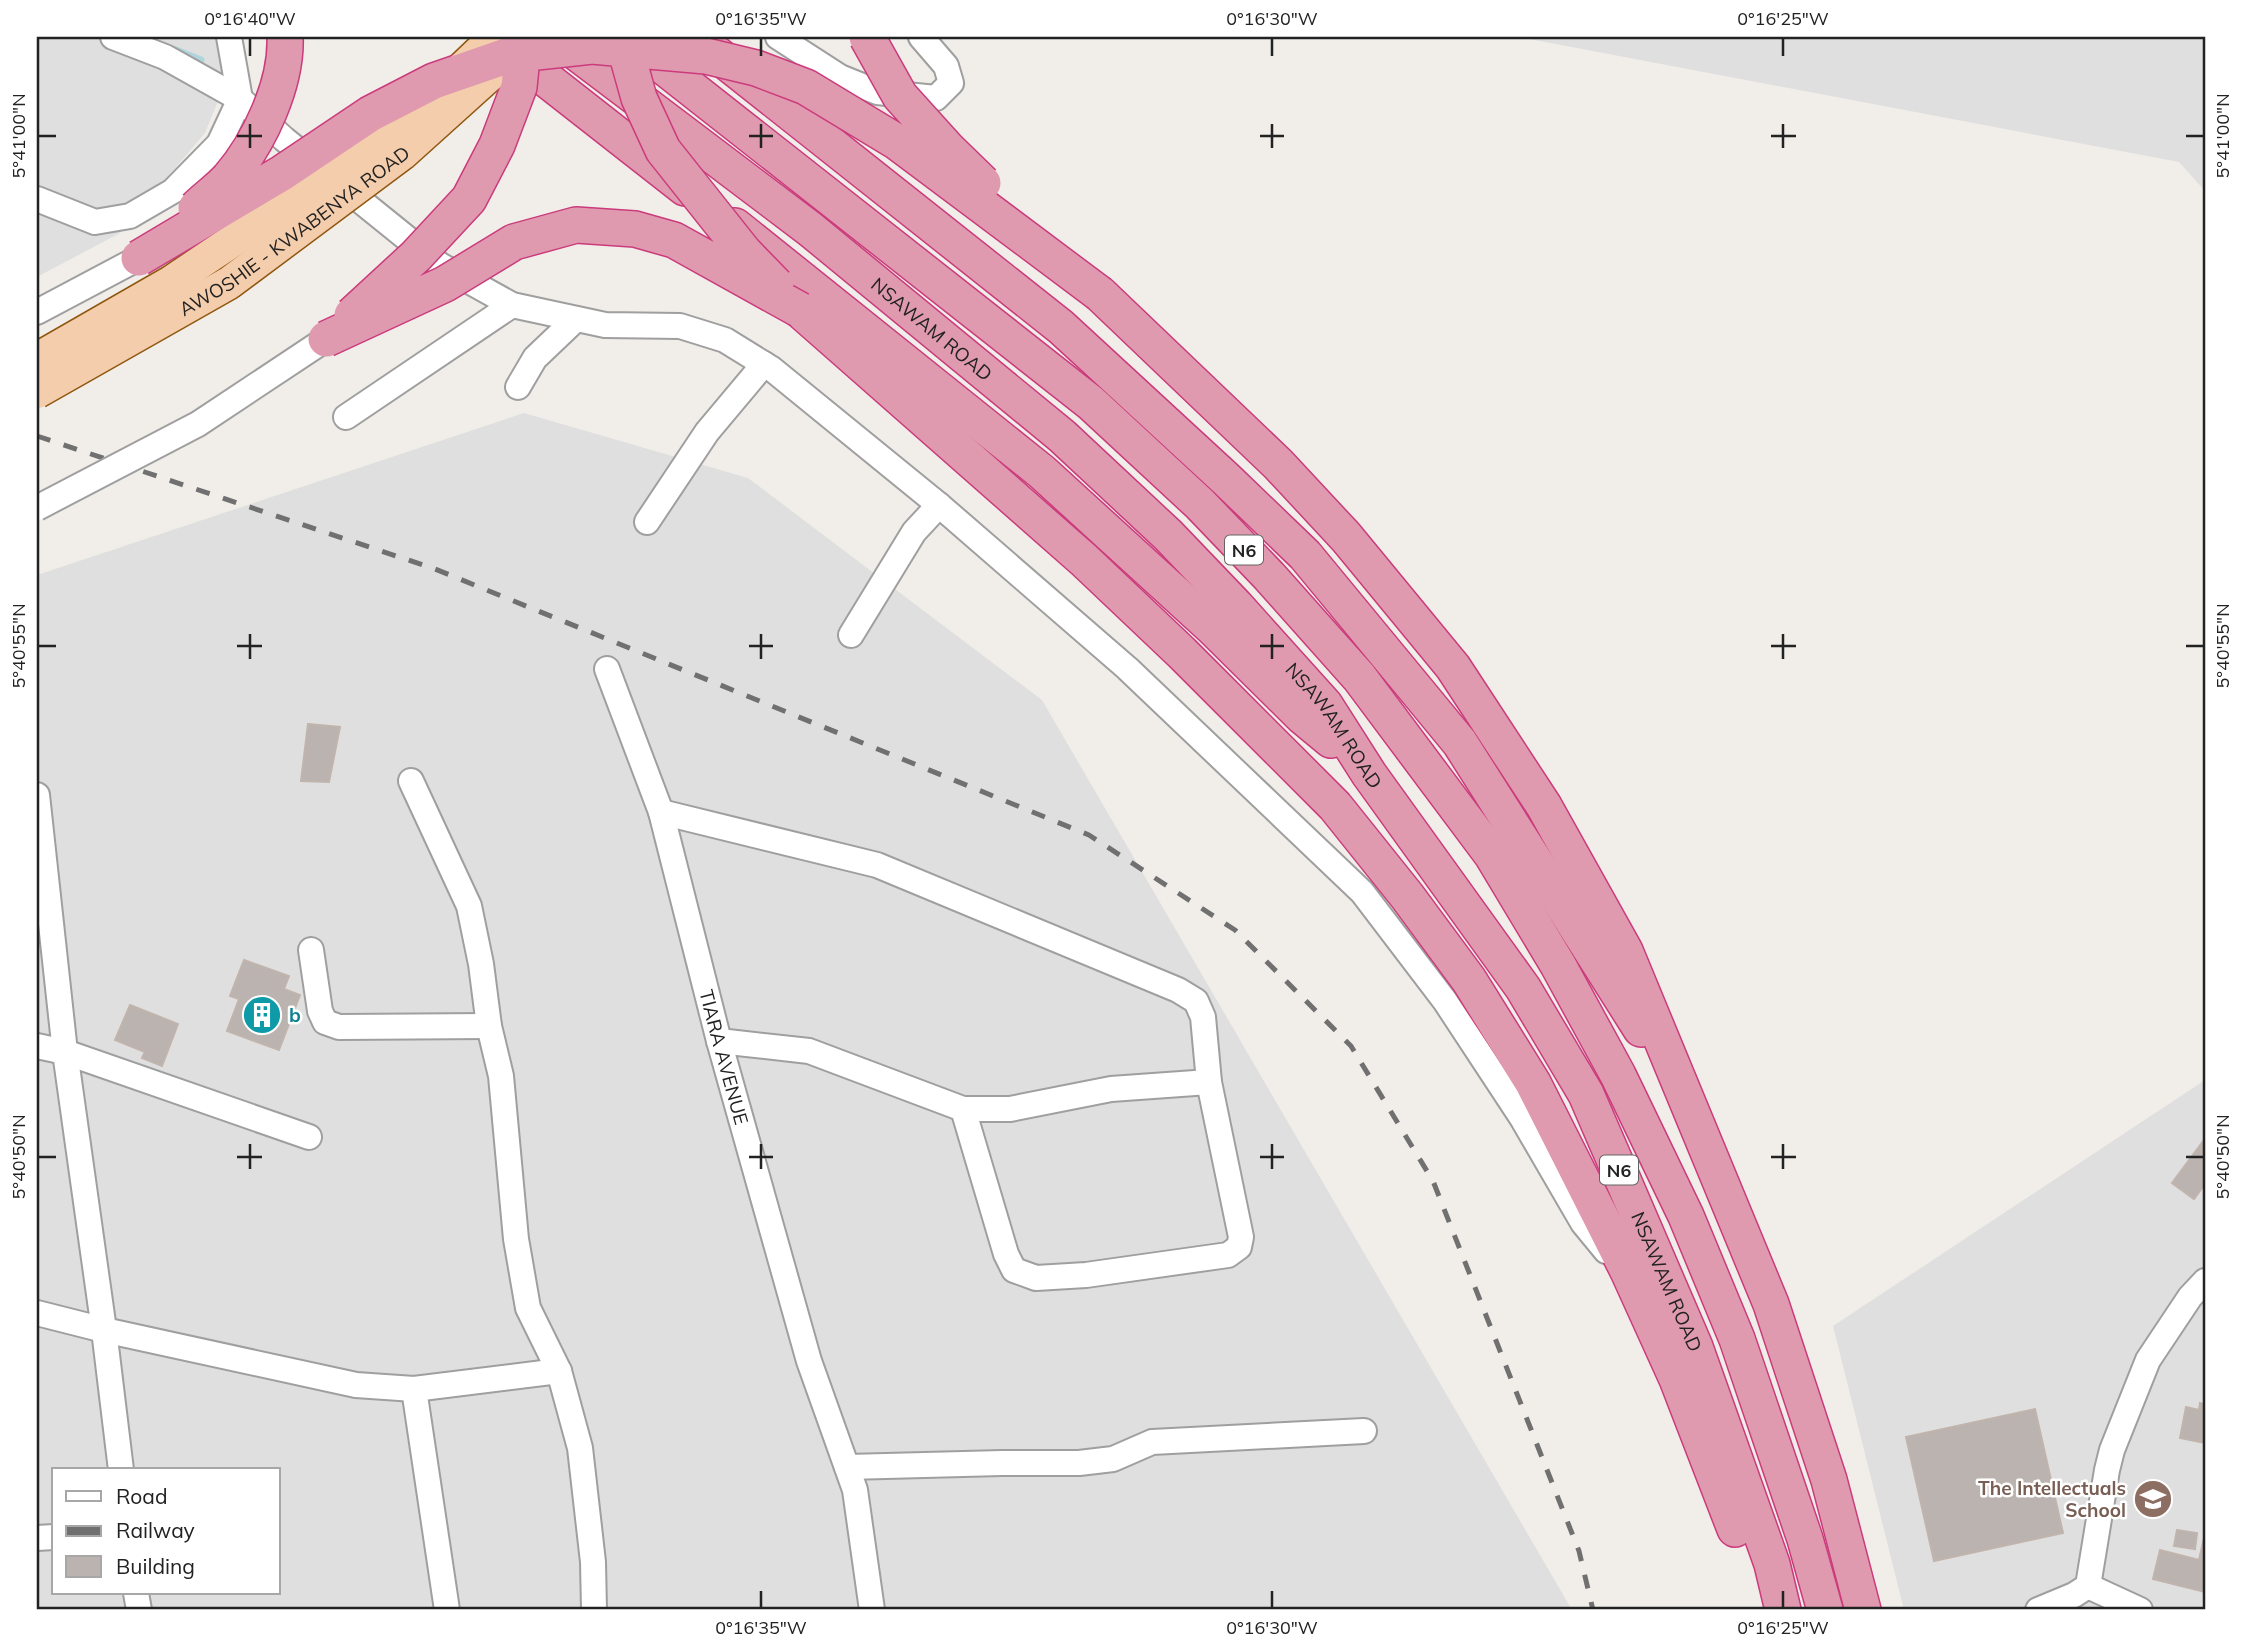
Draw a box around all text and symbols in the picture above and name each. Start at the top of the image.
text: 0°16'40"W [204,7,296,30]
text: 0°16'35"W [715,7,807,30]
text: 0°16'30"W [1226,7,1318,30]
text: 0°16'25"W [1737,7,1829,30]
text: 5°41'00"N [7,93,30,179]
text: 5°41'00"N [2211,93,2234,179]
street label: AWOSHIE - KWABENYA ROAD [175,141,414,321]
street label: NSAWAM ROAD [866,272,997,386]
road number: N6 [1225,536,1263,564]
text: 5°40'55"N [7,603,30,689]
text: 5°40'55"N [2211,603,2234,689]
street label: NSAWAM ROAD [1281,658,1388,793]
street label: TIARA AVENUE [694,987,754,1127]
building icon: b [241,994,283,1036]
place label: b [289,1003,301,1027]
text: 5°40'50"N [7,1114,30,1200]
text: 5°40'50"N [2211,1114,2234,1200]
road number: N6 [1600,1156,1638,1184]
street label: NSAWAM ROAD [1626,1208,1707,1355]
legend [52,1468,280,1594]
place label: The Intellectuals School [1978,1476,2126,1522]
school or university icon: The Intellectuals School [2132,1478,2174,1520]
text: Road [116,1483,167,1509]
text: Railway [116,1517,195,1543]
text: Building [116,1553,195,1579]
text: 0°16'35"W [715,1616,807,1639]
text: 0°16'30"W [1226,1616,1318,1639]
text: 0°16'25"W [1737,1616,1829,1639]

